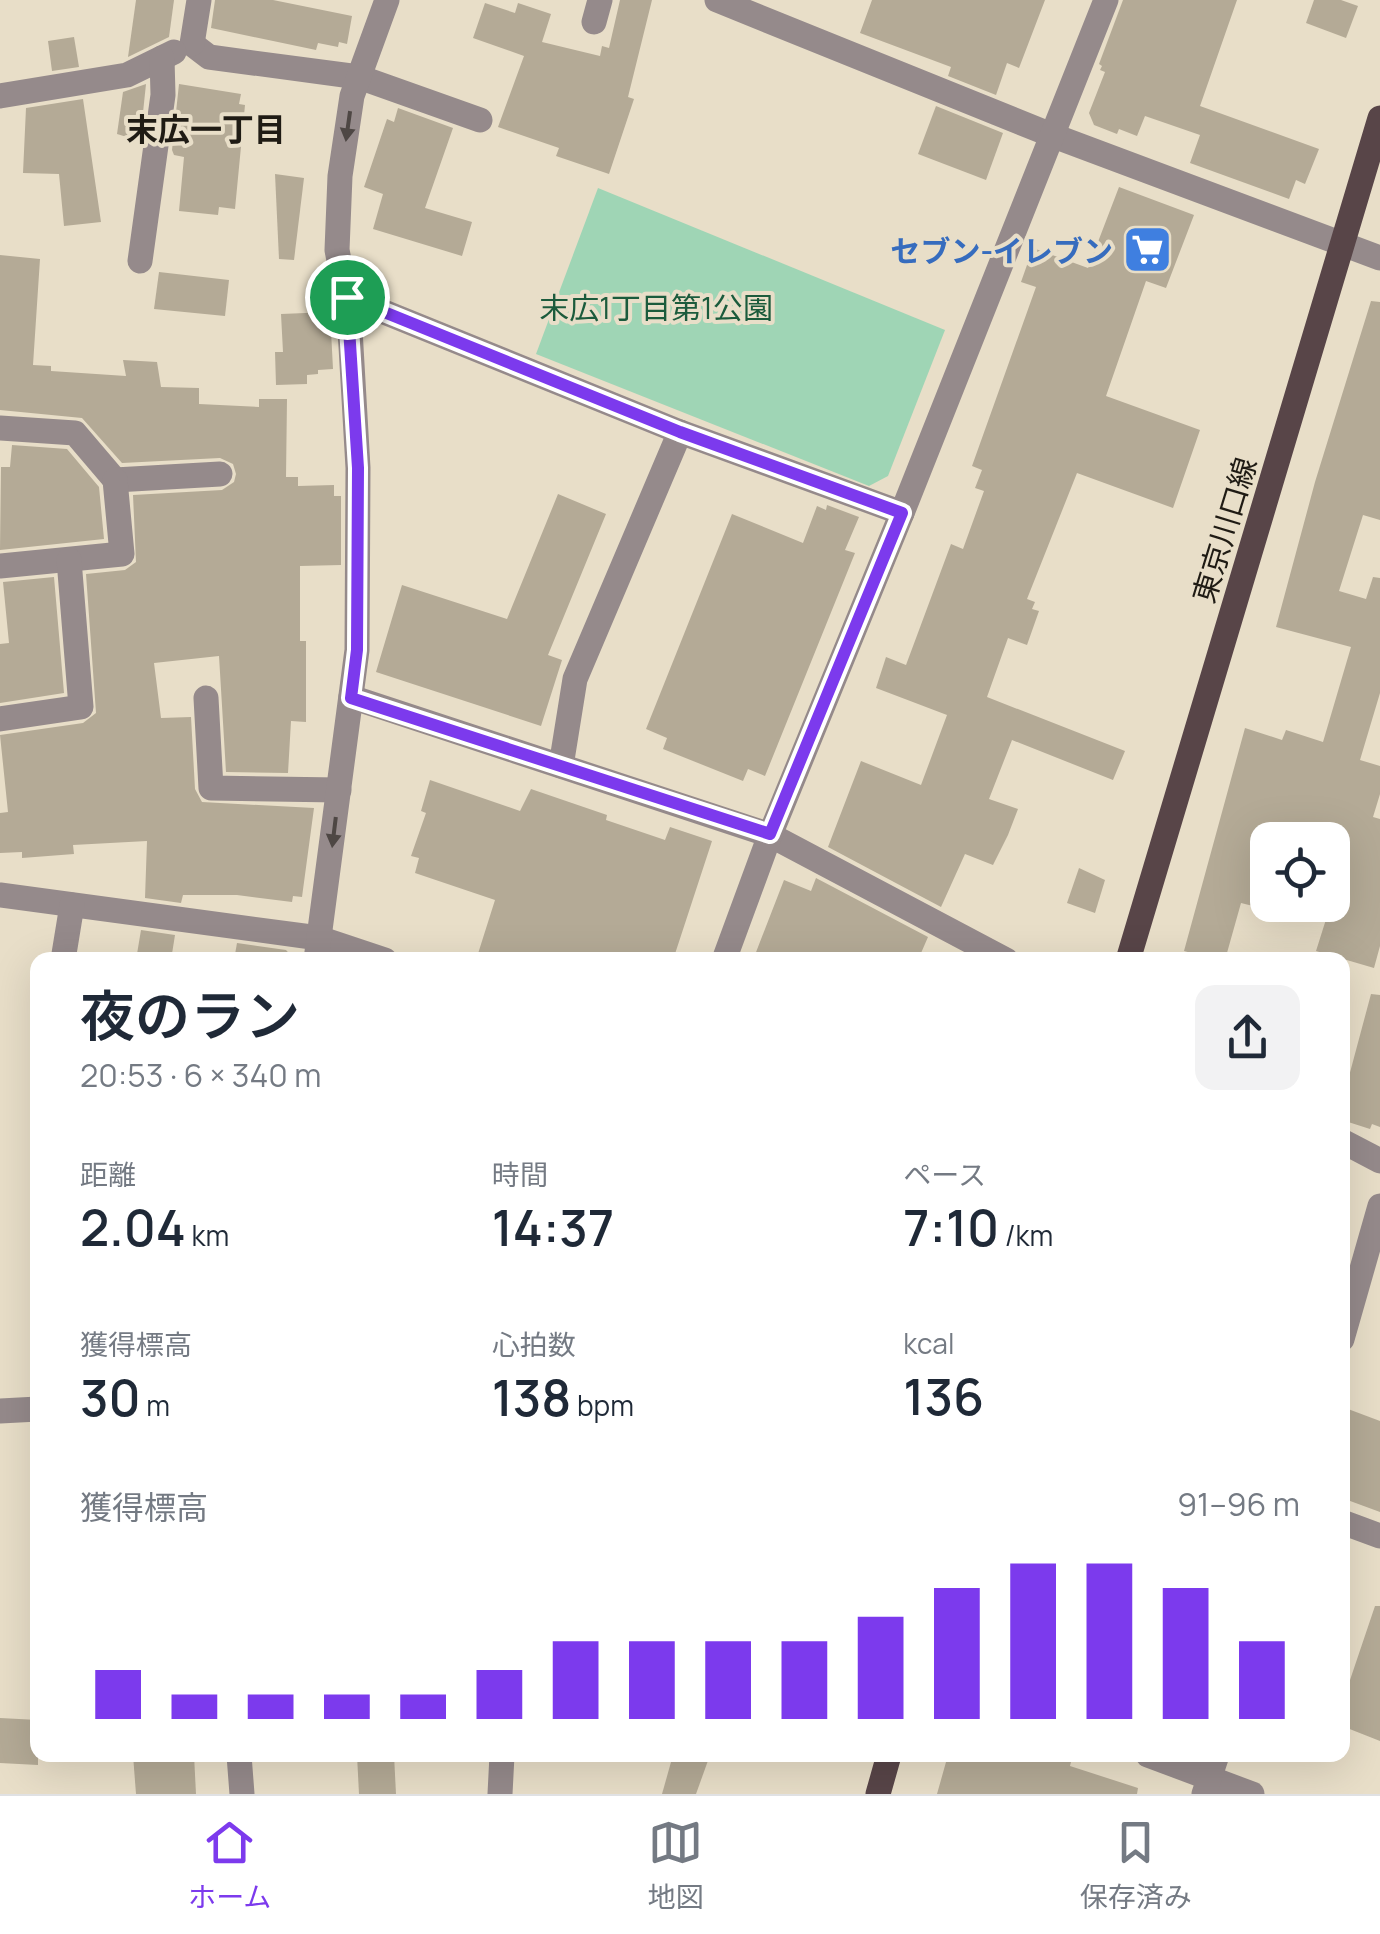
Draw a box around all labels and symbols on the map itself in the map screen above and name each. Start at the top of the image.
district label: 末広一丁目 [126,107,286,151]
one-way arrow [339,110,355,142]
supermarket icon: セブン-イレブン [1122,224,1174,276]
place label: セブン-イレブン [890,230,1113,271]
pin [305,255,390,340]
park label: 末広1丁目第1公園 [539,287,773,328]
street label: 東京川口線 [1182,452,1266,608]
one-way arrow [326,817,342,849]

